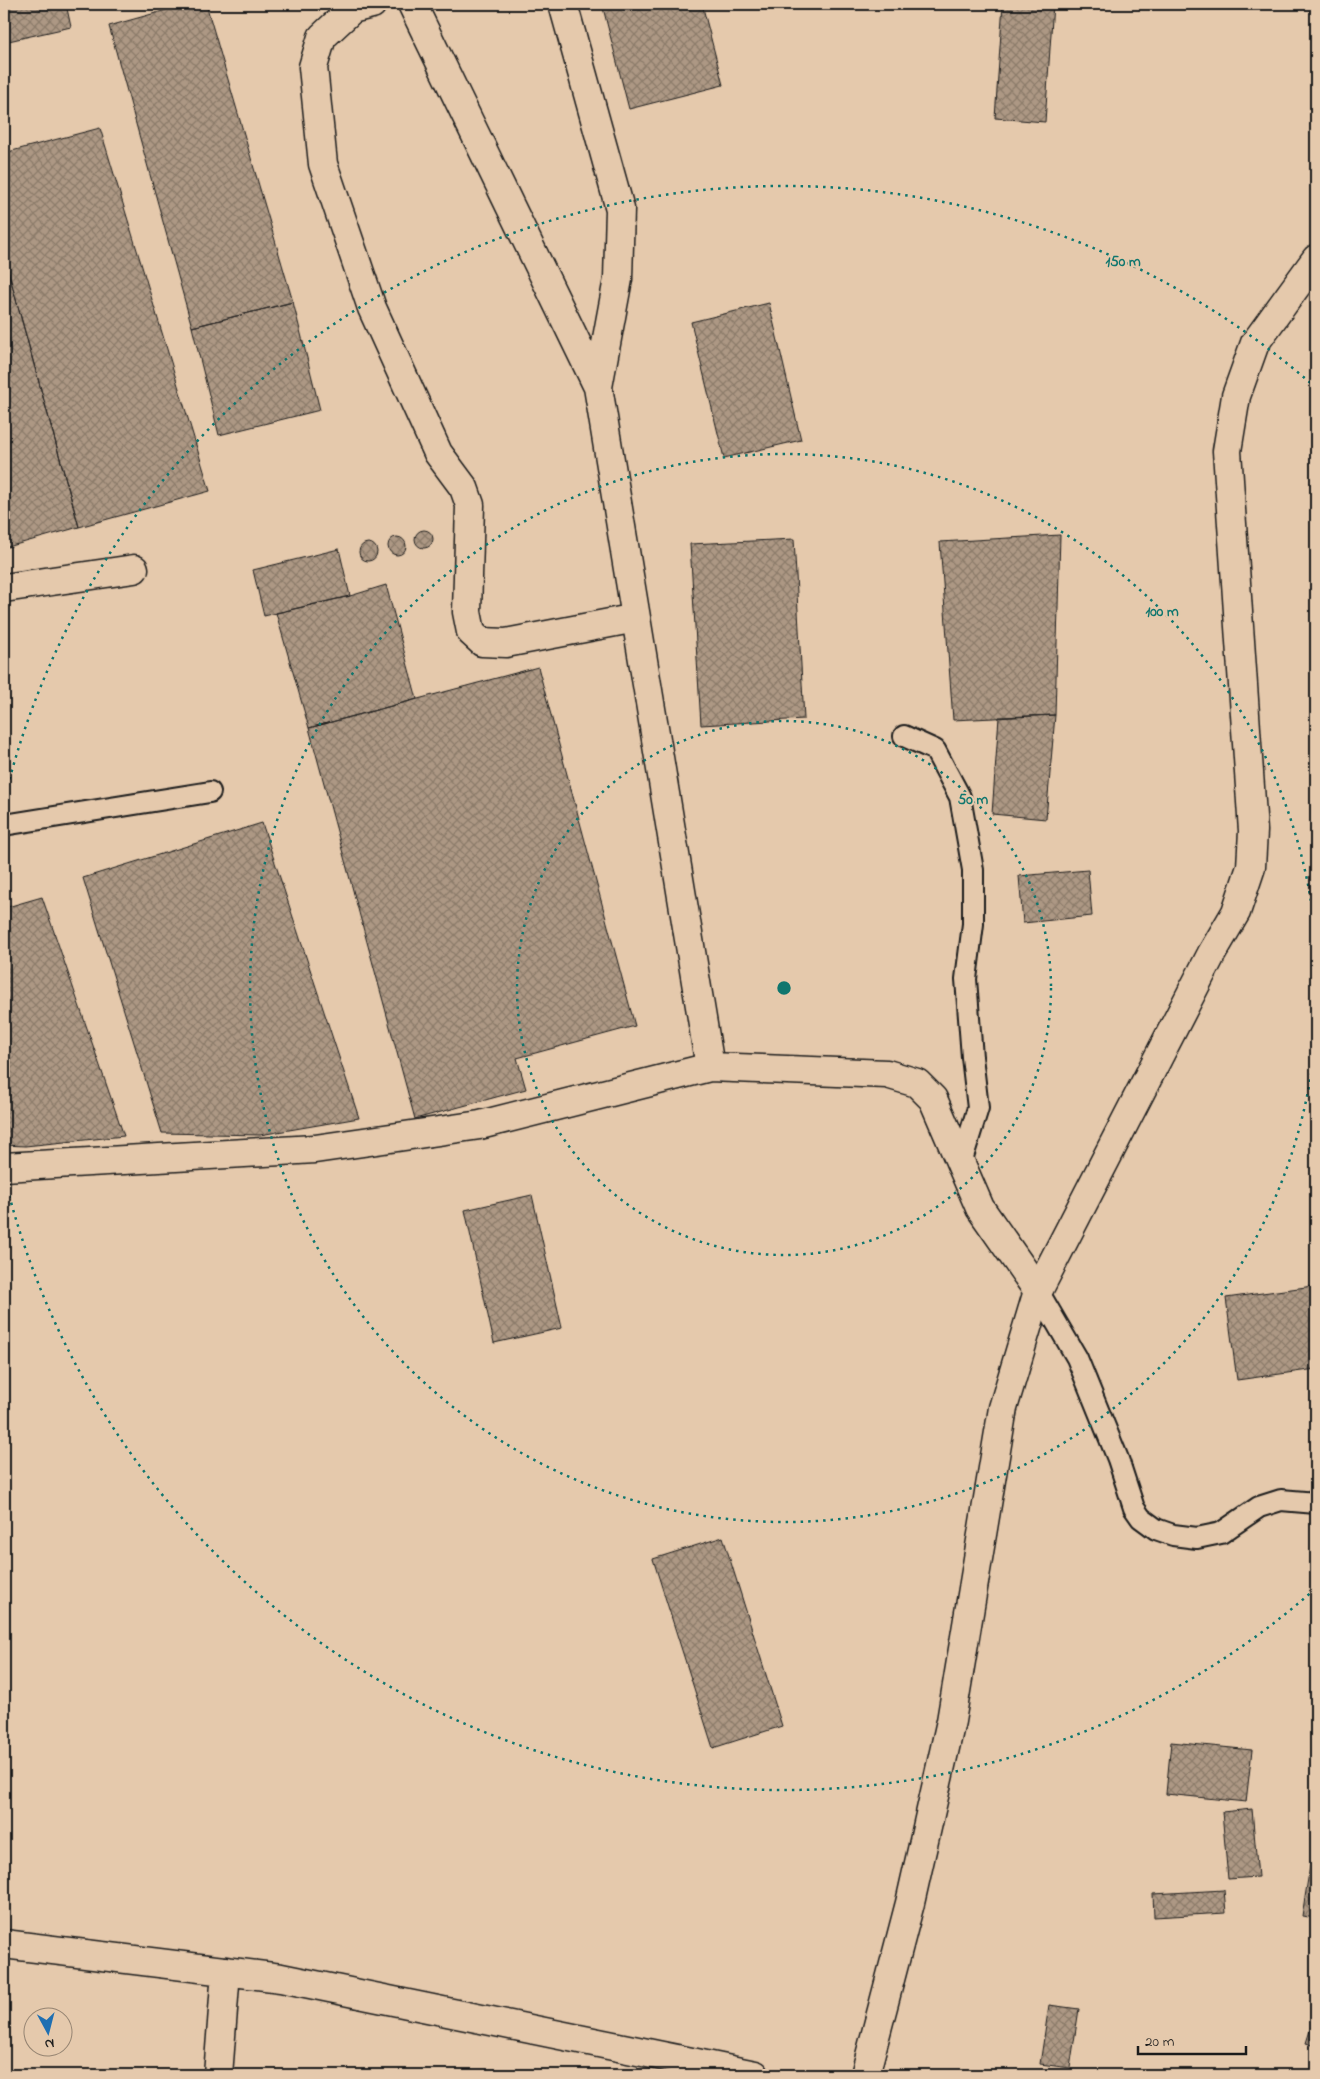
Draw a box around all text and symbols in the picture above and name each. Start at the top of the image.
text: 150 m [1105,251,1141,273]
text: 100 m [1145,601,1179,623]
text: 50 m [958,789,989,811]
centre of rings [775,979,793,997]
north arrow [22,2006,72,2056]
scale bar [1138,2024,1245,2056]
text: 20 m [1145,2031,1175,2053]
text: N [43,2032,55,2054]

